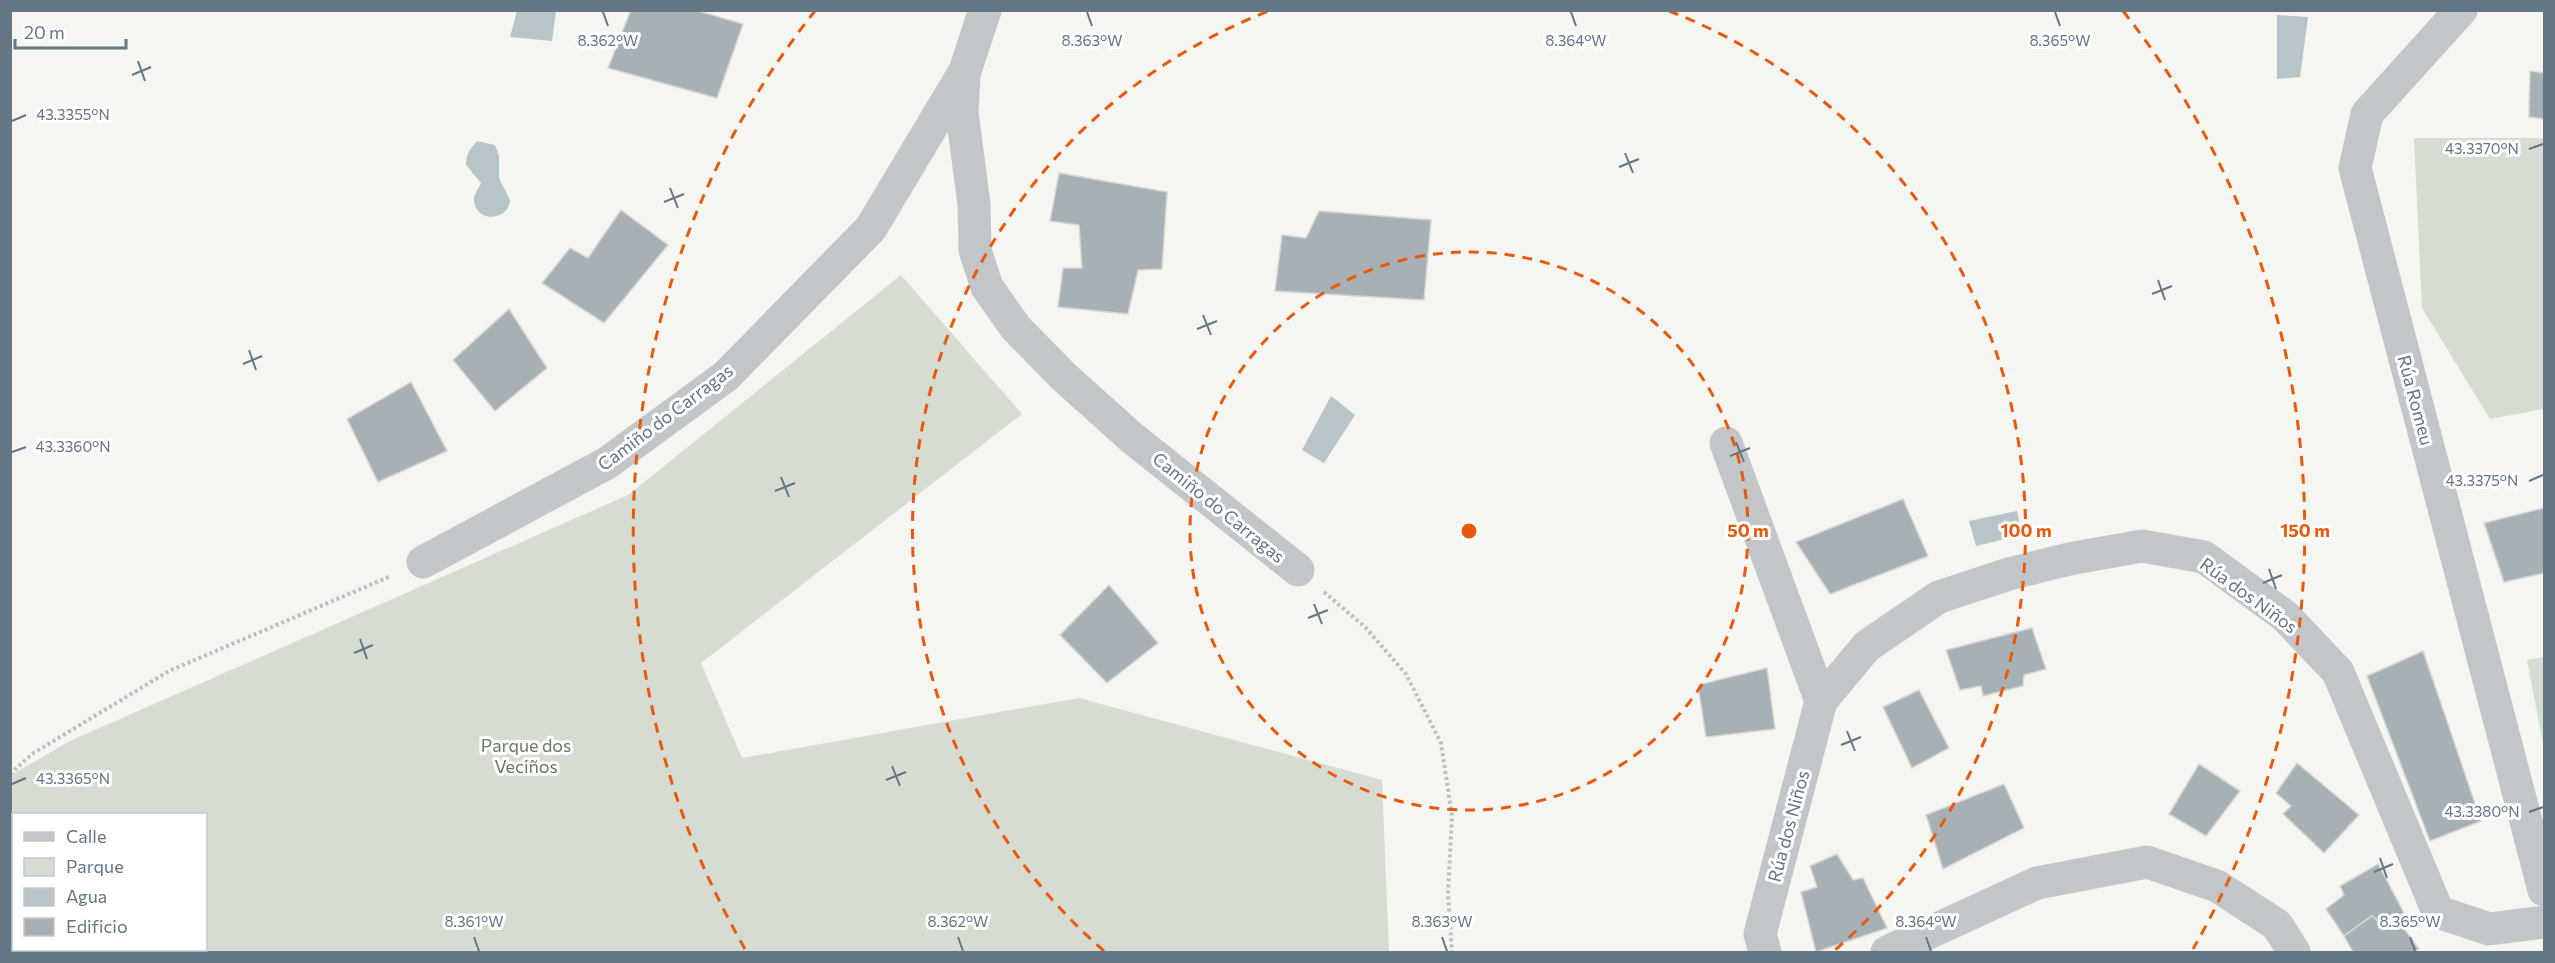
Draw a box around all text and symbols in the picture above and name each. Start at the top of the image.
scale bar [15,12,126,50]
text: 20 m [24,21,65,43]
text: 8.362°W [578,31,638,49]
text: 8.363°W [1062,31,1122,49]
text: 8.364°W [1545,31,1607,49]
text: 8.365°W [2029,31,2091,49]
text: 43.3355°N [36,105,110,123]
text: 43.3370°N [2445,139,2519,157]
street label: Rúa Romeu [2393,353,2439,447]
street label: Camiño do Carragas [593,359,737,475]
text: 43.3360°N [35,437,111,455]
street label: Camiño do Carragas [1148,447,1290,567]
text: 43.3375°N [2446,471,2518,489]
text: 50 m [1727,519,1769,541]
text: 100 m [2000,519,2052,541]
text: 150 m [2280,519,2330,541]
centre of rings [1459,521,1479,541]
street label: Rúa dos Niños [2196,552,2302,638]
park label: Parque dos Veciños [481,734,571,777]
street label: Rúa dos Niños [1763,768,1813,884]
text: 43.3365°N [36,769,110,787]
text: 43.3380°N [2444,802,2520,820]
legend [12,813,207,951]
text: Calle [66,825,106,847]
text: Parque [66,855,124,877]
text: Agua [66,885,107,907]
text: 8.361°W [445,912,503,930]
text: 8.362°W [928,912,988,930]
text: 8.363°W [1412,912,1472,930]
text: 8.364°W [1895,912,1957,930]
text: 8.365°W [2379,912,2441,930]
text: Edificio [66,915,128,937]

